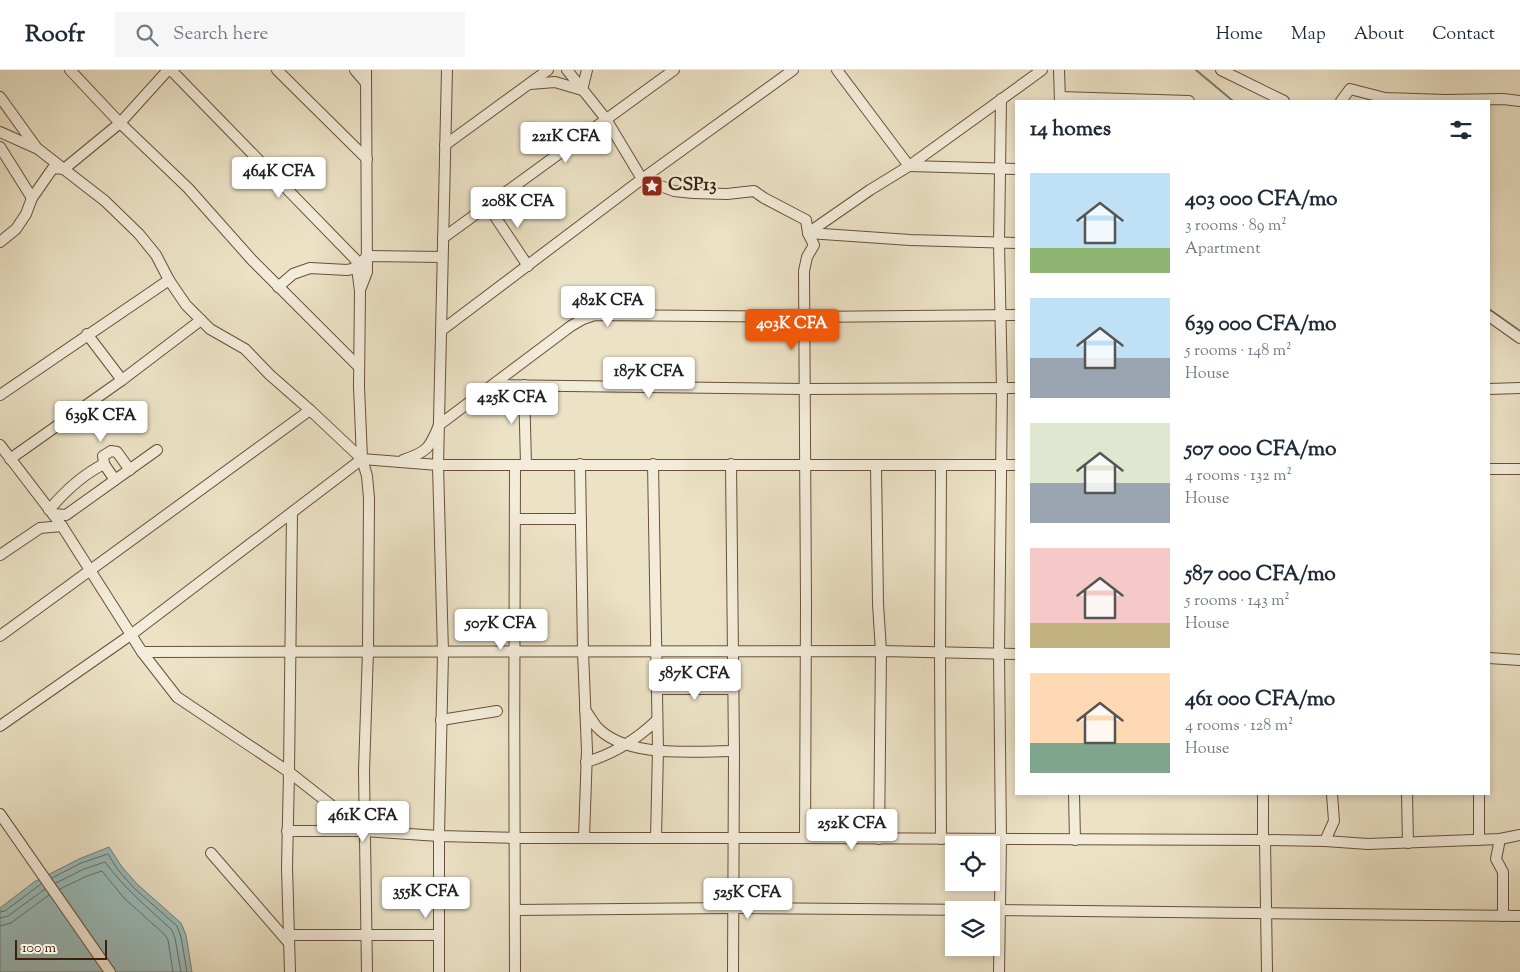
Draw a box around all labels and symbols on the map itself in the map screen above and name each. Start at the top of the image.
pin: 221K CFA [514,122,618,164]
pin: 464K CFA [227,156,331,199]
place label: CSP13 [668,173,717,199]
place icon: CSP13 [640,174,664,198]
pin: 208K CFA [466,186,570,229]
pin: 482K CFA [556,286,660,328]
pin: 403K CFA [740,308,844,351]
pin: 187K CFA [597,356,701,399]
pin: 425K CFA [460,382,564,425]
pin: 639K CFA [49,400,153,443]
pin: 507K CFA [449,608,553,651]
pin: 587K CFA [643,658,747,701]
pin: 461K CFA [311,800,415,843]
pin: 252K CFA [800,808,904,851]
pin: 355K CFA [374,876,478,919]
pin: 525K CFA [696,878,800,920]
scale bar [15,937,108,960]

